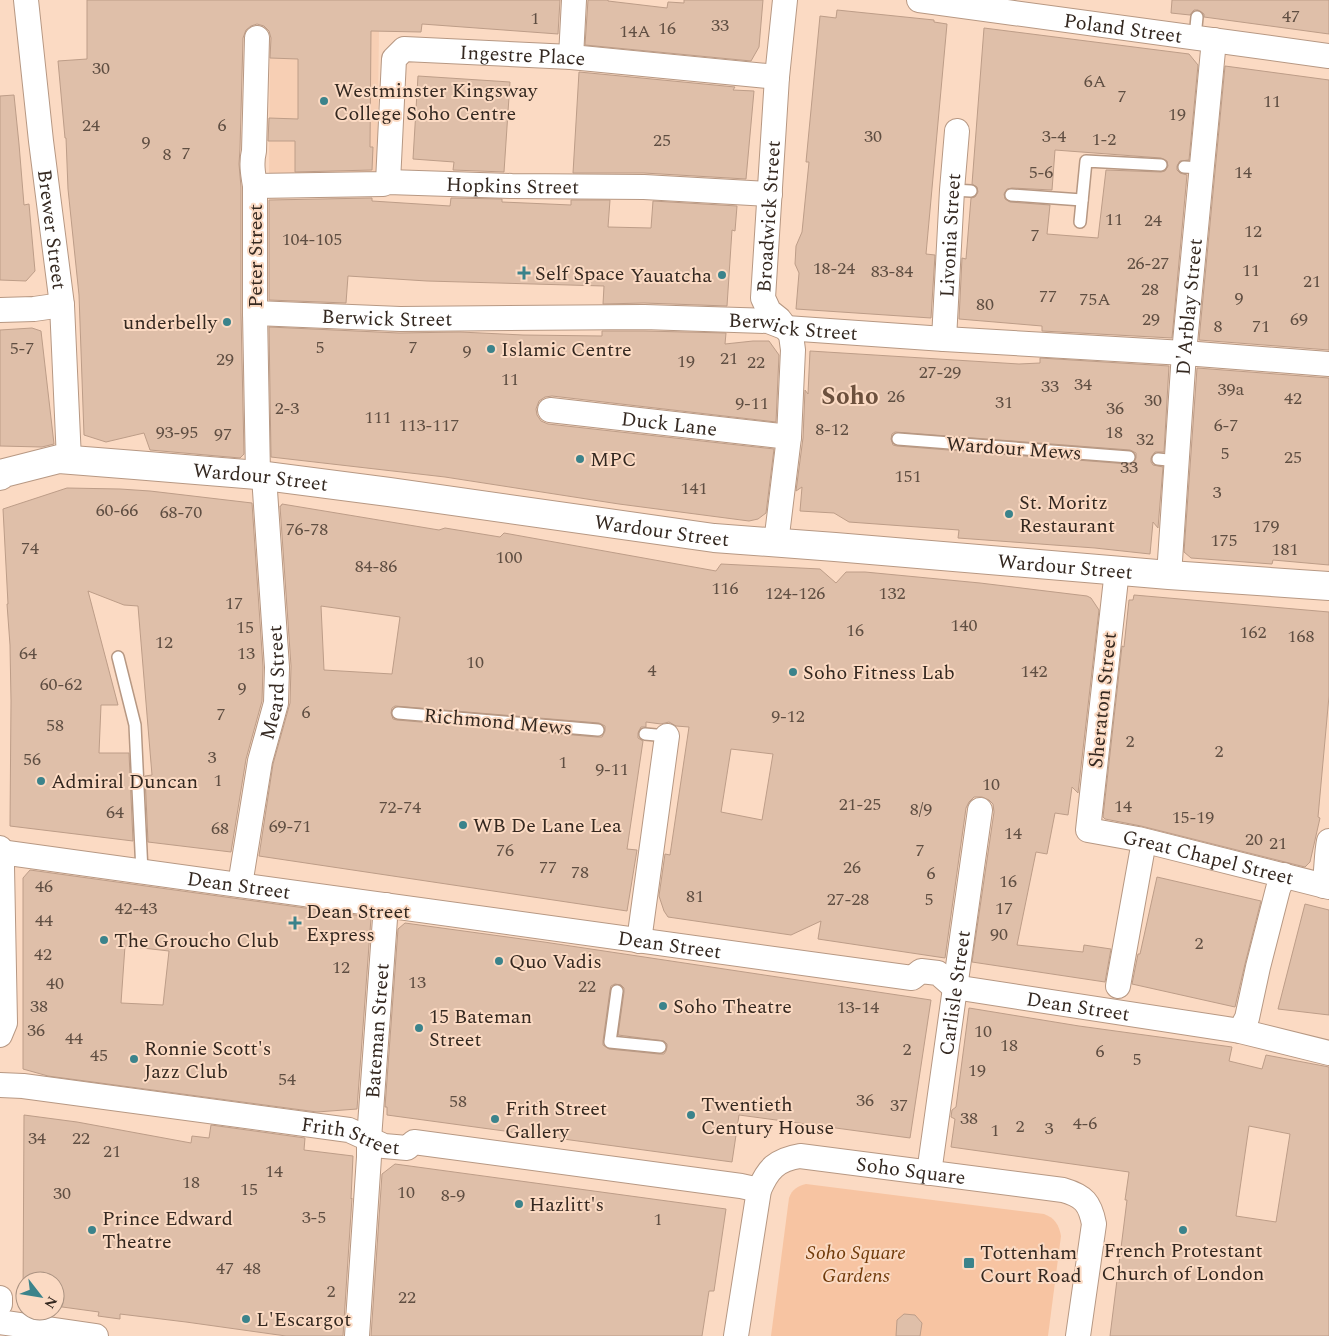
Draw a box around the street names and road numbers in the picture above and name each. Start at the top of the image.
street label: Poland Street [1062,6,1184,52]
street label: Ingestre Place [459,38,587,74]
street label: Broadwick Street [749,139,789,293]
street label: Brewer Street [29,168,74,292]
street label: Hopkins Street [445,170,579,203]
street label: Livonia Street [932,172,969,298]
street label: Peter Street [241,204,271,308]
street label: D'Arblay Street [1169,237,1211,376]
street label: Berwick Street [321,302,452,335]
street label: Berwick Street [728,306,859,349]
street label: Duck Lane [620,404,719,445]
street label: Wardour Mews [945,429,1083,469]
street label: Wardour Street [192,456,330,500]
street label: Wardour Street [592,507,730,555]
street label: Wardour Street [996,547,1134,588]
street label: Meard Street [253,624,293,743]
street label: Sheraton Street [1081,630,1125,770]
street label: Richmond Mews [422,701,573,743]
street label: Great Chapel Street [1120,823,1297,894]
street label: Dean Street [185,864,292,908]
street label: Dean Street [616,924,723,967]
street label: Carlisle Street [932,928,979,1057]
street label: Bateman Street [358,962,398,1100]
street label: Dean Street [1024,984,1132,1030]
street label: Frith Street [299,1110,401,1163]
street label: Soho Square [854,1149,967,1193]

